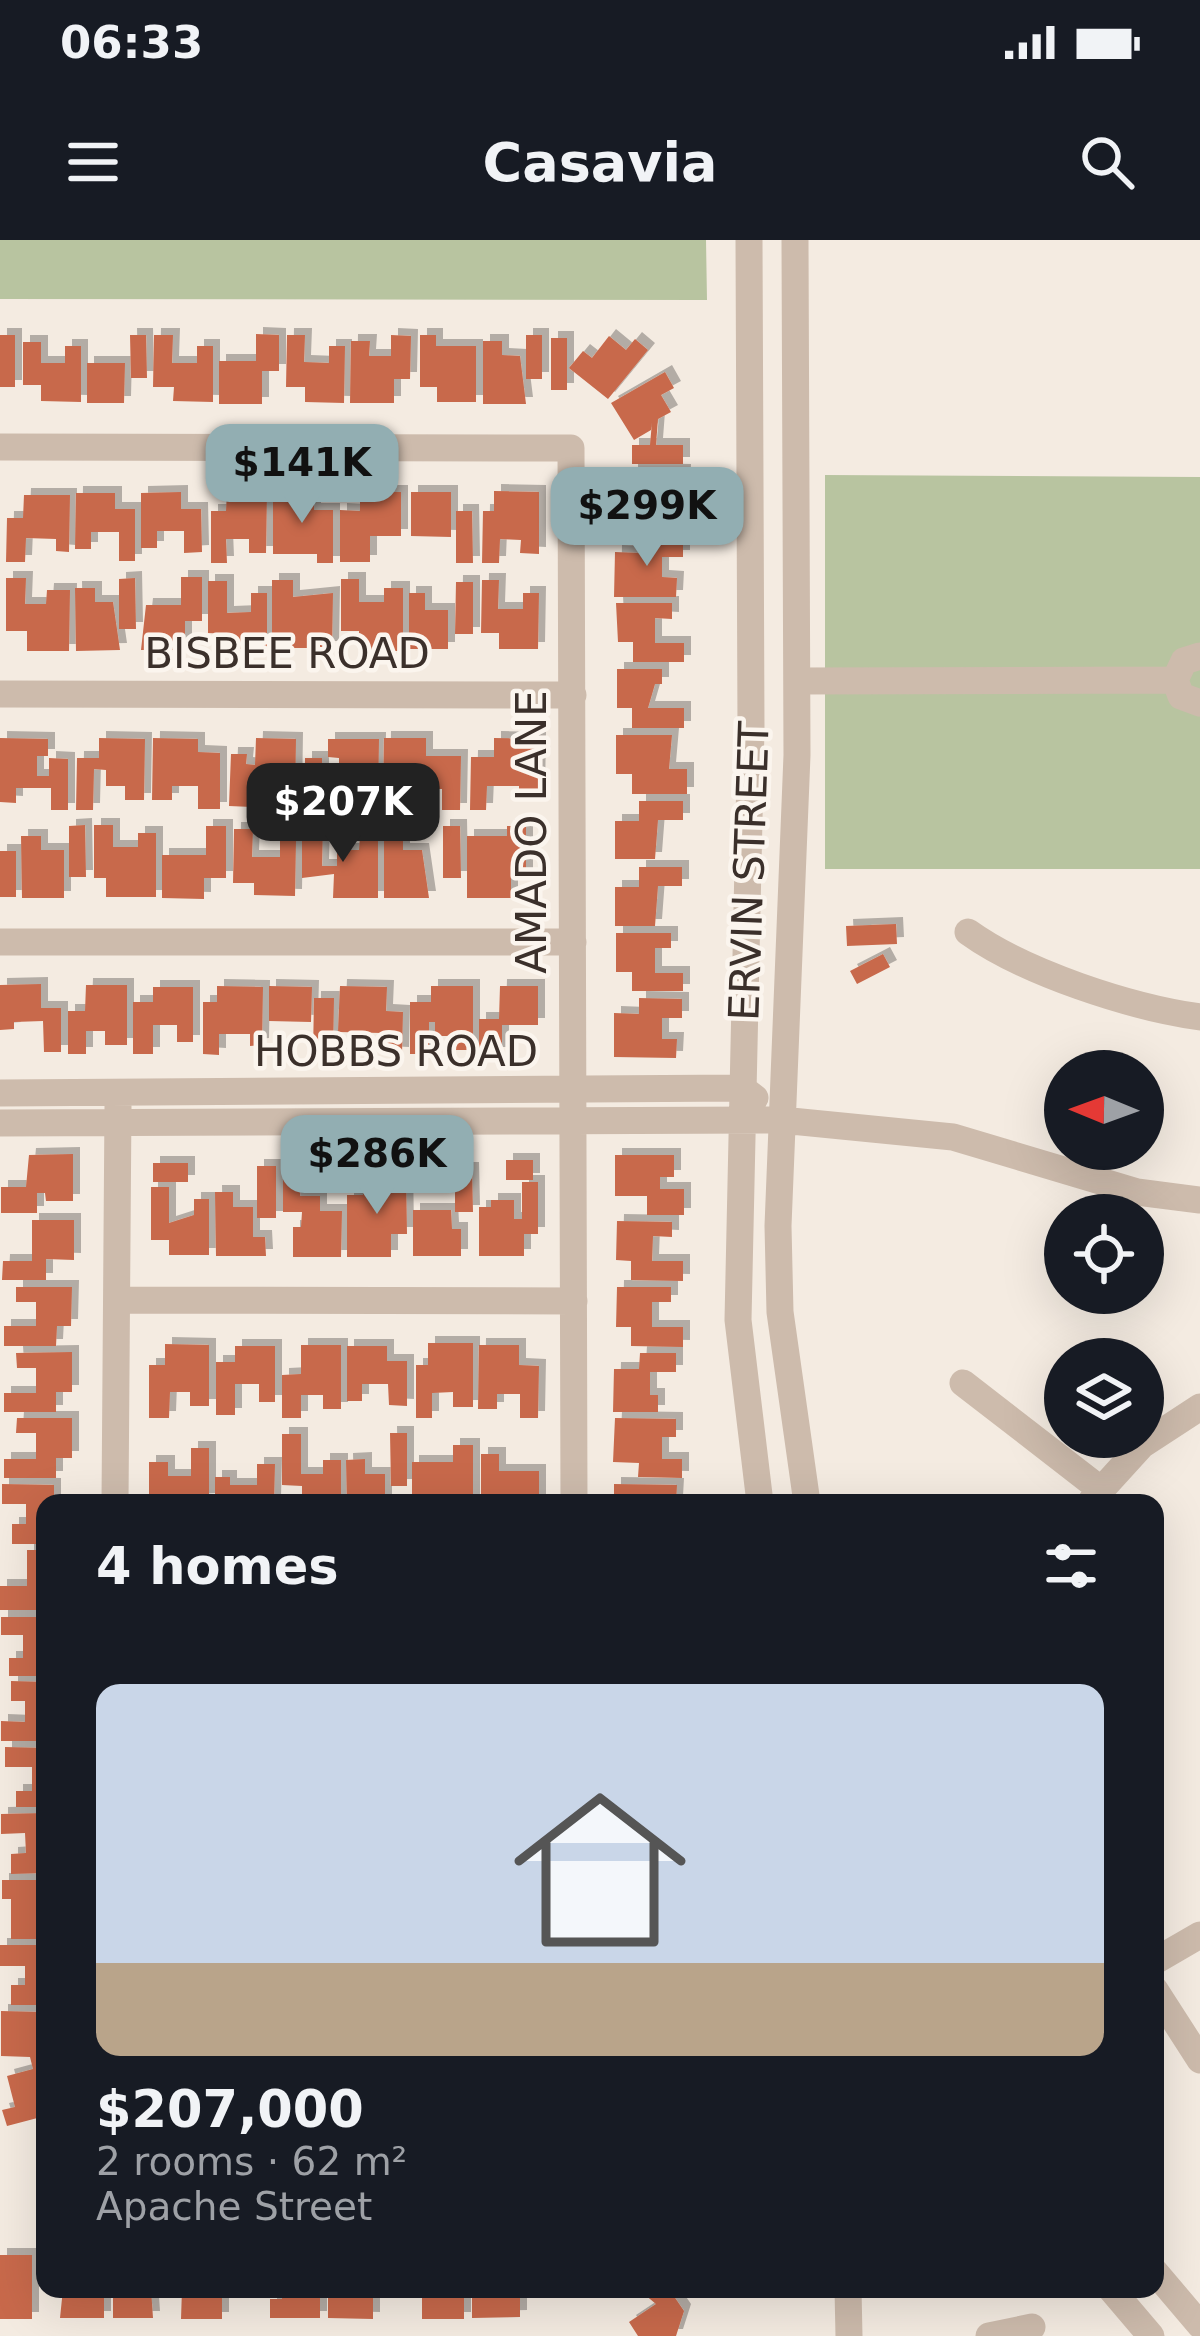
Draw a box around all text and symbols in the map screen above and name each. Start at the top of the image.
text: 06:33 [60,16,203,69]
icon: menu [60,129,126,195]
icon: search [1074,129,1140,195]
text: Casavia [483,131,717,194]
pin: $141K [218,424,386,526]
text: $141K [233,440,371,485]
pin: $299K [563,467,731,569]
text: $299K [578,483,716,528]
street label: BISBEE ROAD [144,629,430,678]
street label: AMADO LANE [507,690,556,974]
street label: ERVIN STREET [719,720,779,1022]
pin: $207K [259,763,427,865]
text: $207K [274,779,412,824]
street label: HOBBS ROAD [254,1027,538,1076]
north arrow [1044,1050,1164,1170]
map controls [1044,1050,1164,1458]
pin: $286K [293,1115,461,1217]
text: $286K [308,1131,446,1176]
button: locate [1044,1194,1164,1314]
button: layers [1044,1338,1164,1458]
icon: filters [1038,1533,1104,1599]
text: 4 homes [96,1537,339,1596]
icon: home [492,1762,708,1978]
text: $207,000 [96,2080,364,2139]
text: 2 rooms · 62 m² [96,2139,407,2184]
text: Apache Street [96,2184,372,2229]

